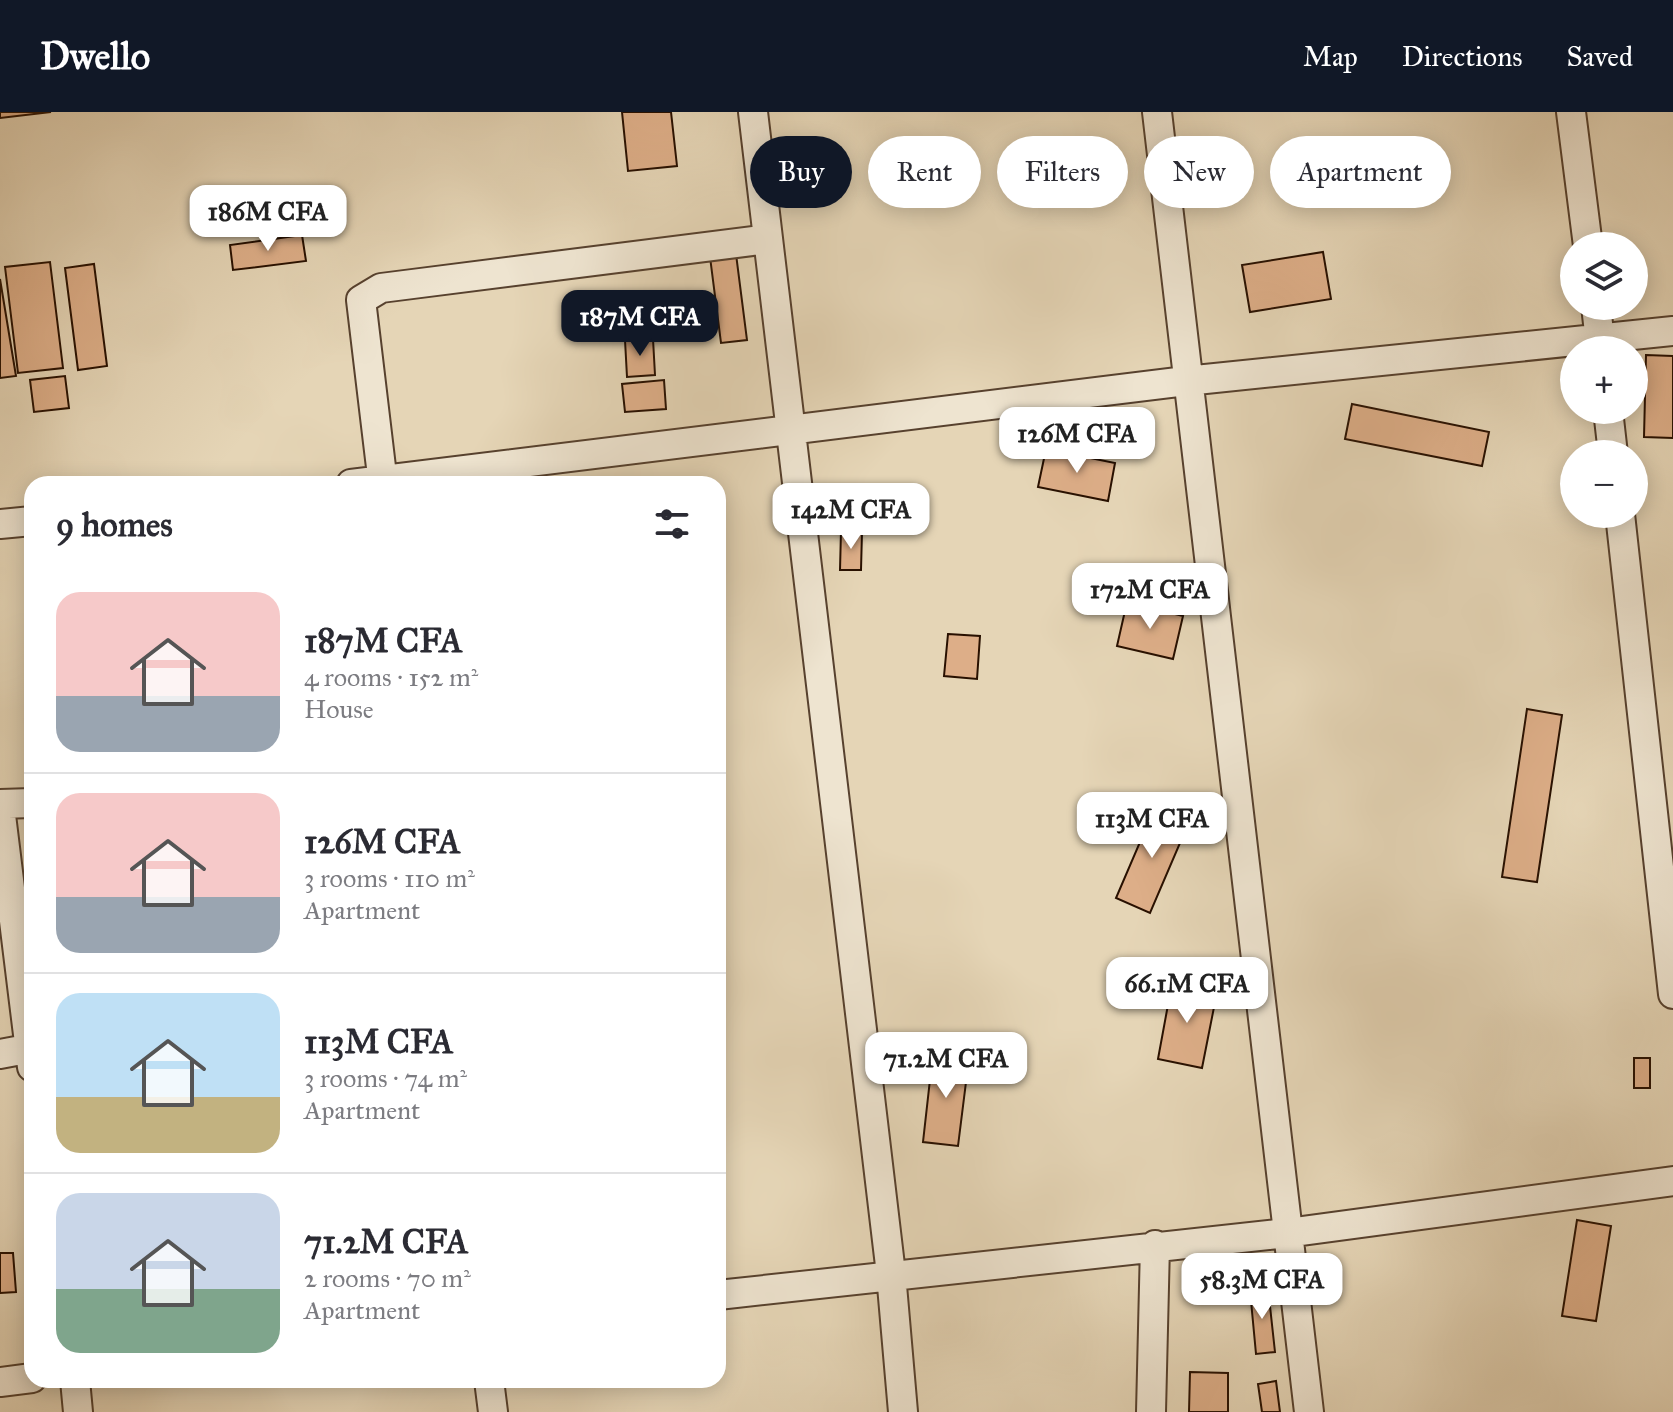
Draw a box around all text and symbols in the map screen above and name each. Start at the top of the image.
text: Dwello [40,33,150,79]
text: Map [1303,39,1358,74]
text: Directions [1402,39,1523,74]
text: Saved [1567,39,1633,74]
chip: Buy [750,136,852,208]
chip: Rent [868,136,981,208]
chip: Filters [997,136,1128,208]
chip: New [1144,136,1254,208]
chip: Apartment [1270,136,1451,208]
pin: 186M CFA [185,185,351,253]
text: 186M CFA [208,195,328,227]
map controls [1560,232,1648,528]
button: layers [1560,232,1648,320]
pin: 187M CFA [557,290,723,358]
text: 187M CFA [579,300,701,332]
button: + [1560,336,1648,424]
pin: 126M CFA [994,407,1160,475]
text: 126M CFA [1017,417,1137,449]
button: − [1560,440,1648,528]
pin: 142M CFA [768,483,934,551]
text: 142M CFA [791,493,911,525]
icon: filters [650,502,694,546]
text: 9 homes [56,504,173,545]
pin: 172M CFA [1067,563,1233,631]
text: 172M CFA [1090,573,1210,605]
text: 187M CFA [304,620,463,661]
icon: home [120,624,216,720]
text: 4 rooms · 152 m² [304,661,478,693]
text: House [304,693,374,725]
pin: 113M CFA [1069,792,1235,860]
text: 113M CFA [1095,802,1209,834]
text: 126M CFA [304,821,461,862]
icon: home [120,825,216,921]
text: 3 rooms · 110 m² [304,862,475,894]
text: Apartment [304,894,420,926]
pin: 66.1M CFA [1095,957,1279,1025]
text: 66.1M CFA [1124,967,1250,999]
text: 113M CFA [304,1021,453,1062]
icon: home [120,1025,216,1121]
pin: 71.2M CFA [854,1032,1038,1100]
text: 71.2M CFA [883,1042,1009,1074]
text: 3 rooms · 74 m² [304,1062,467,1094]
text: Apartment [304,1094,420,1126]
text: 71.2M CFA [304,1221,468,1262]
icon: home [120,1225,216,1321]
pin: 58.3M CFA [1170,1253,1354,1321]
text: 2 rooms · 70 m² [304,1262,471,1294]
text: 58.3M CFA [1199,1263,1325,1295]
text: Apartment [304,1294,420,1326]

